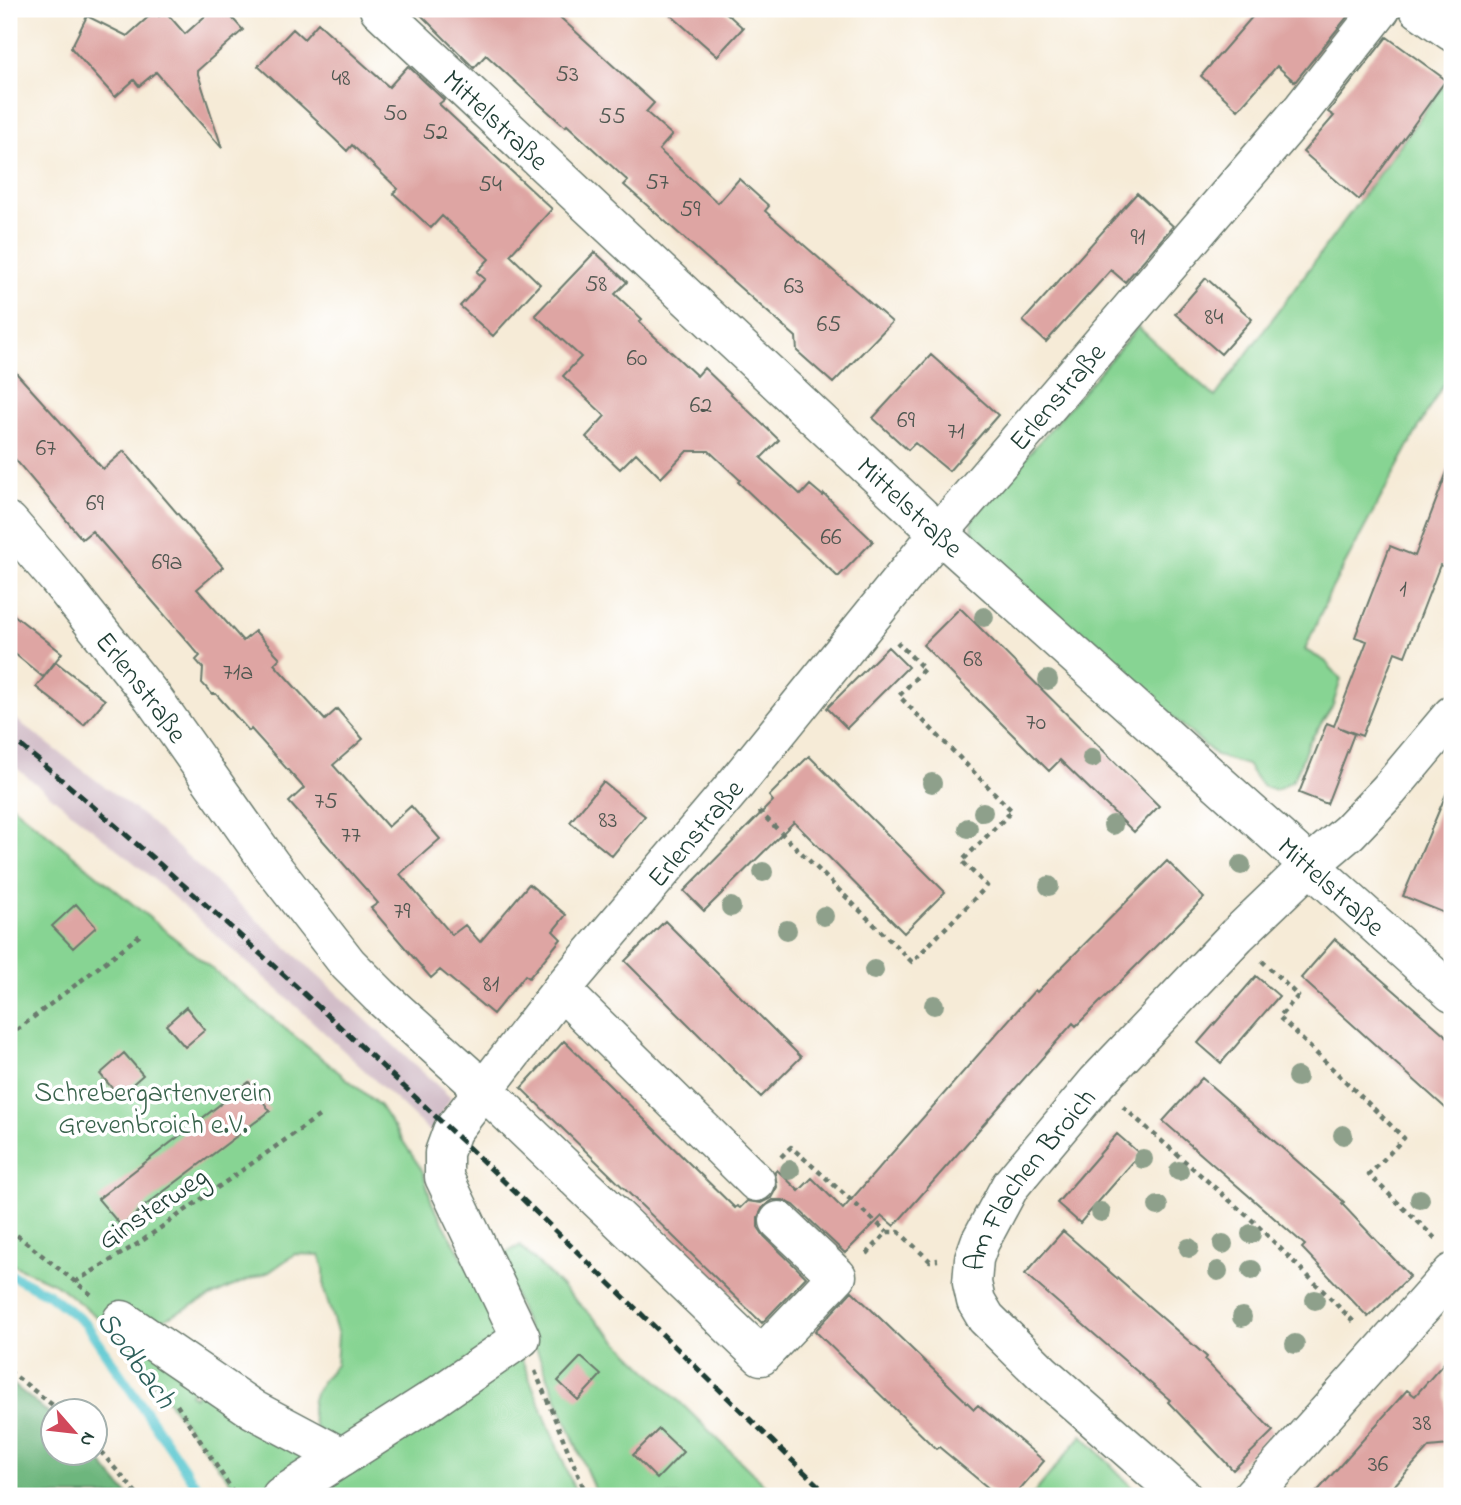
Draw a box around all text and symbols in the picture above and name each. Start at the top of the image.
house number: 53 [555,58,579,93]
street label: Mittelstraße [432,61,557,182]
house number: 48 [332,62,350,97]
house number: 50 [383,97,407,132]
house number: 55 [598,100,626,135]
house number: 52 [422,116,448,151]
house number: 57 [645,166,669,201]
house number: 54 [478,168,502,203]
house number: 59 [680,193,701,228]
house number: 91 [1131,221,1146,256]
house number: 58 [585,268,607,303]
house number: 63 [784,270,804,305]
house number: 84 [1205,301,1224,336]
house number: 65 [817,308,841,343]
street label: Erlenstraße [1001,335,1118,462]
house number: 60 [627,342,647,377]
house number: 62 [690,389,712,424]
house number: 69 [897,404,916,439]
house number: 71 [947,415,965,450]
house number: 67 [36,432,56,467]
street label: Mittelstraße [846,449,971,570]
house number: 69 [86,487,105,522]
house number: 66 [820,521,842,556]
house number: 69a [152,546,182,581]
house number: 1 [1399,573,1407,608]
street label: Erlenstraße [84,624,196,753]
house number: 68 [963,643,983,678]
house number: 71a [223,656,253,691]
house number: 70 [1026,706,1046,741]
street label: Erlenstraße [639,771,756,898]
house number: 75 [314,785,338,820]
house number: 83 [599,804,617,839]
house number: 77 [341,819,361,854]
street label: Mittelstraße [1267,829,1393,948]
house number: 79 [393,895,411,930]
house number: 81 [483,968,500,1003]
park label: Schrebergartenverein Grevenbroich e.V. [34,1074,272,1147]
street label: Am Flachen Broich [956,1080,1108,1272]
street label: Ginsterweg [91,1158,217,1262]
water label: Sodbach [84,1303,186,1419]
north arrow [38,1396,108,1466]
house number: 38 [1413,1407,1431,1442]
text: N [72,1427,102,1451]
house number: 36 [1368,1448,1389,1483]

